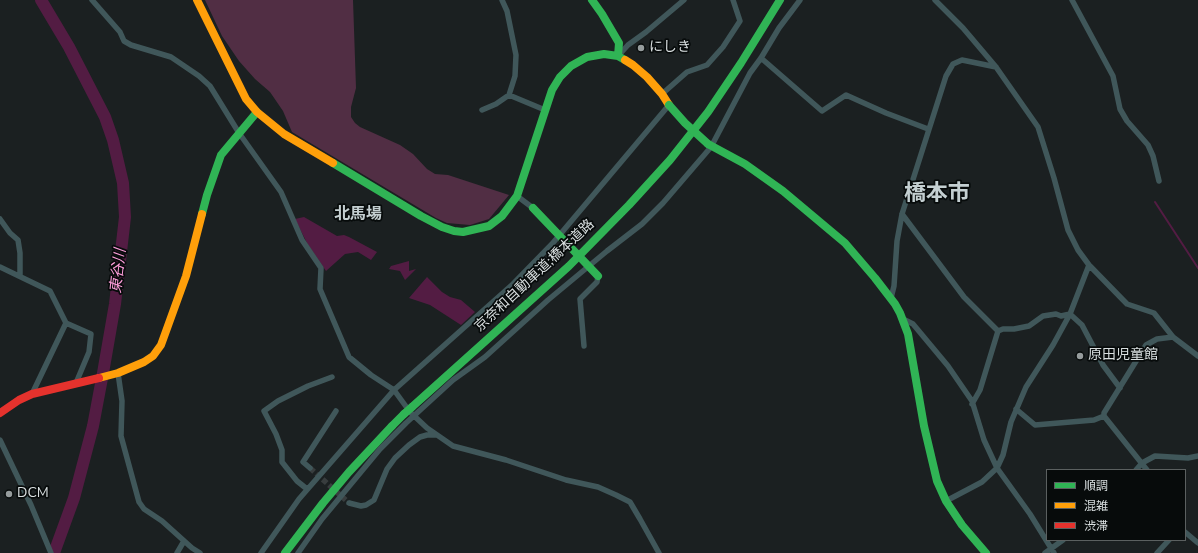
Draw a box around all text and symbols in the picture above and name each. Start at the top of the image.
place label: にしき [649,40,691,56]
marker: にしき [636,43,646,53]
district label: 橋本市 [904,182,970,208]
district label: 北馬場 [334,205,382,225]
street label: 京奈和自動車道;橋本道路 [472,216,598,336]
water label: 東谷川 [108,248,130,294]
place label: 原田児童館 [1088,348,1158,364]
marker: 原田児童館 [1075,351,1085,361]
legend [1046,469,1186,541]
text: 順調 [1084,478,1108,494]
place label: DCM [17,486,49,502]
marker: DCM [4,489,14,499]
text: 混雑 [1084,498,1108,514]
text: 渋滞 [1084,518,1108,534]

